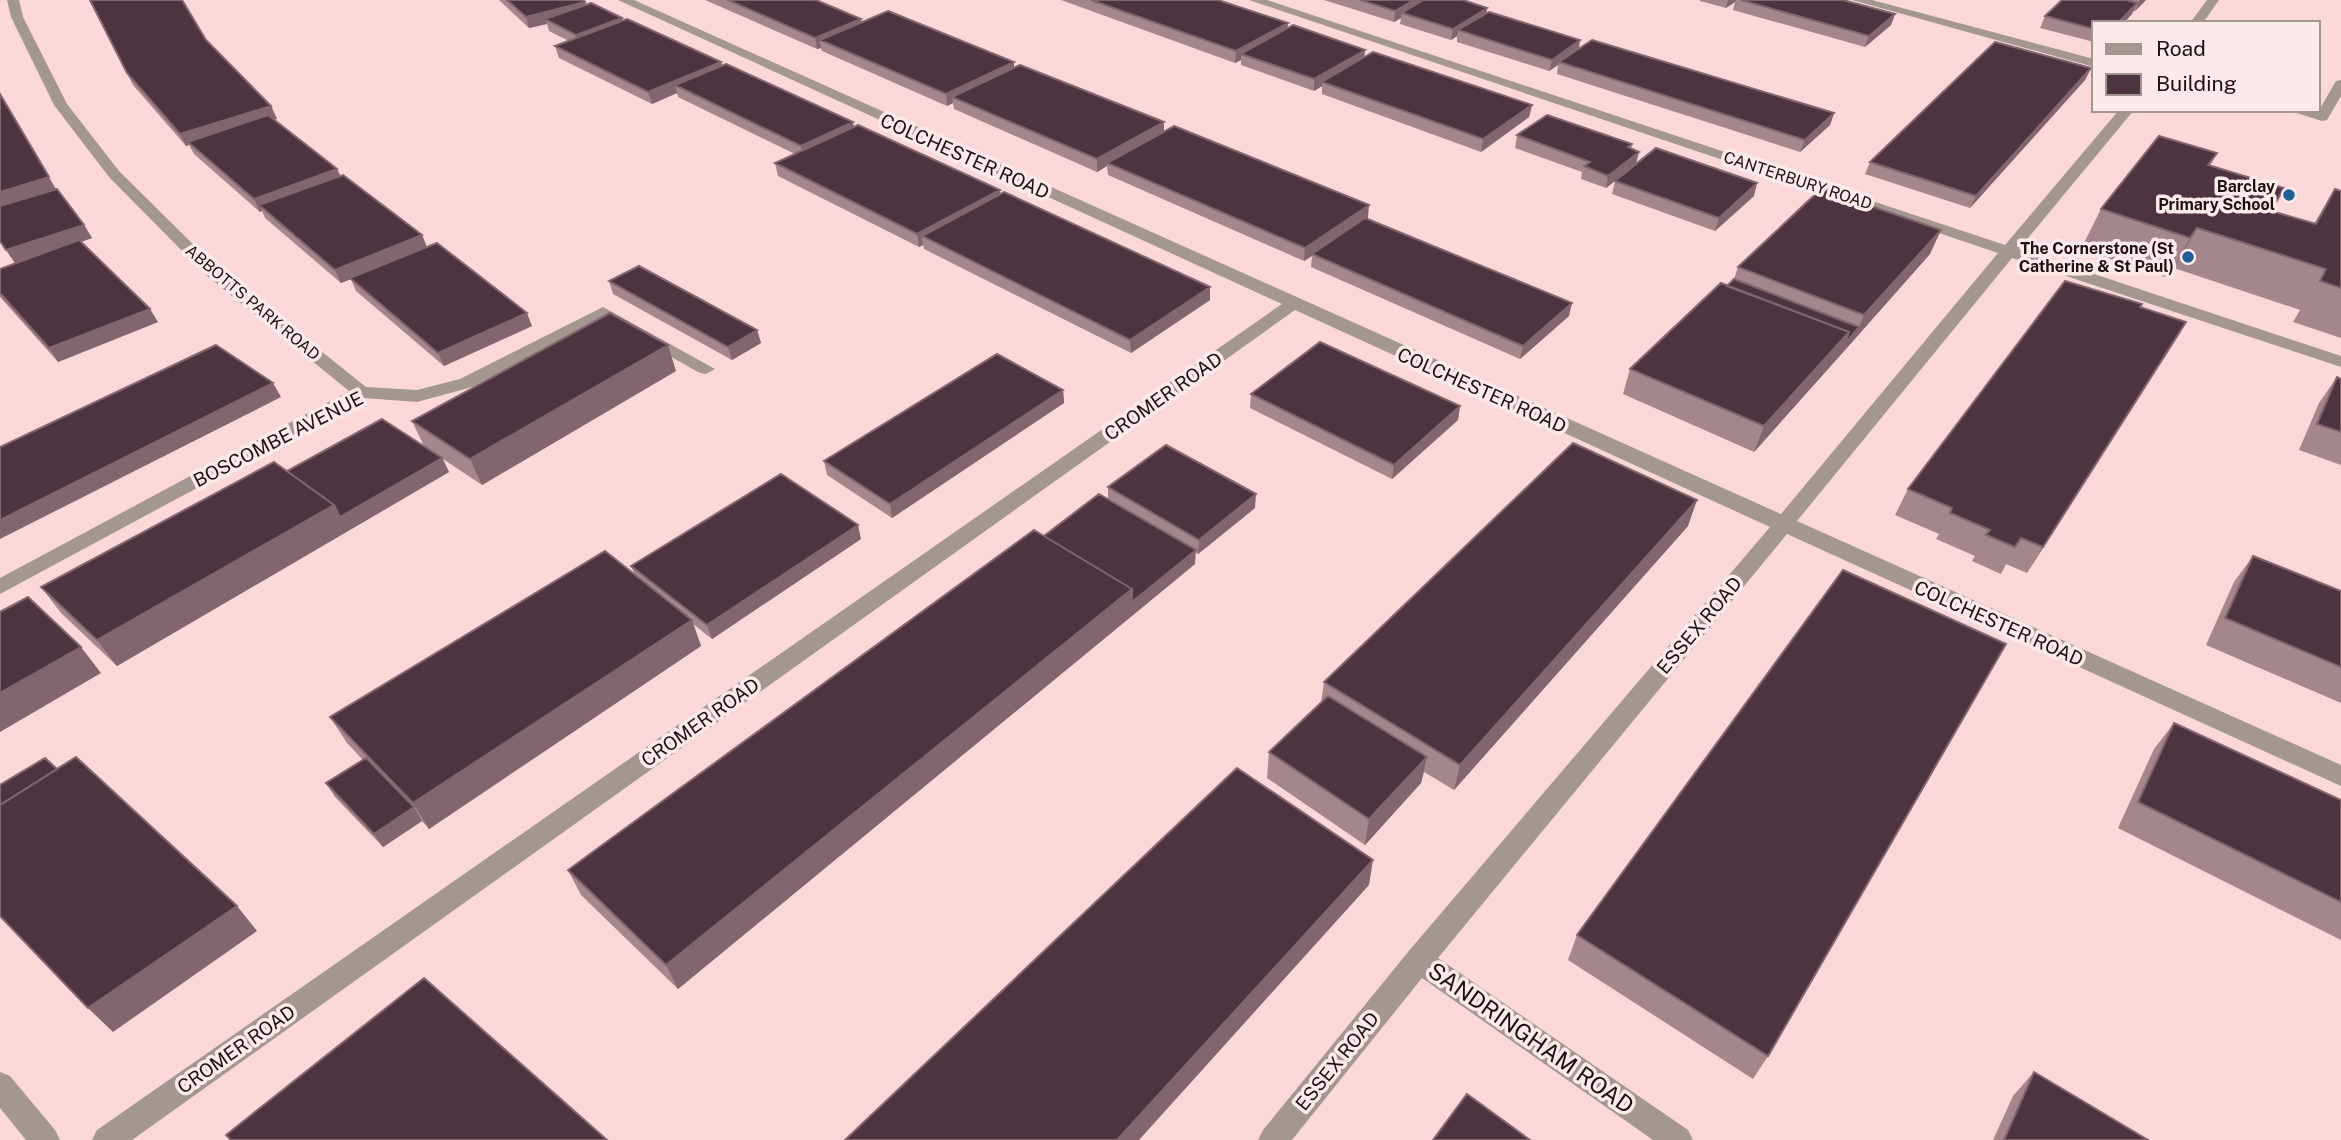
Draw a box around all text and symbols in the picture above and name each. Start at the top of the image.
legend [2092,21,2320,112]
text: Road [2156,36,2206,61]
text: Building [2156,71,2237,96]
street label: COLCHESTER ROAD [877,109,1053,203]
street label: CANTERBURY ROAD [1721,148,1874,213]
place label: Barclay Primary School [2158,177,2275,214]
marker: Barclay Primary School [2281,187,2297,203]
place label: The Cornerstone (St Catherine & St Paul) [2019,239,2174,276]
street label: ABBOTTS PARK ROAD [182,241,324,364]
marker: The Cornerstone (St Catherine & St Paul) [2180,249,2196,265]
street label: COLCHESTER ROAD [1394,343,1570,437]
street label: CROMER ROAD [1100,347,1226,445]
street label: BOSCOMBE AVENUE [189,387,367,491]
street label: ESSEX ROAD [1652,572,1746,678]
street label: COLCHESTER ROAD [1911,576,2087,670]
street label: CROMER ROAD [637,673,763,771]
street label: SANDRINGHAM ROAD [1423,956,1639,1119]
street label: CROMER ROAD [173,1000,299,1098]
street label: ESSEX ROAD [1291,1008,1383,1114]

